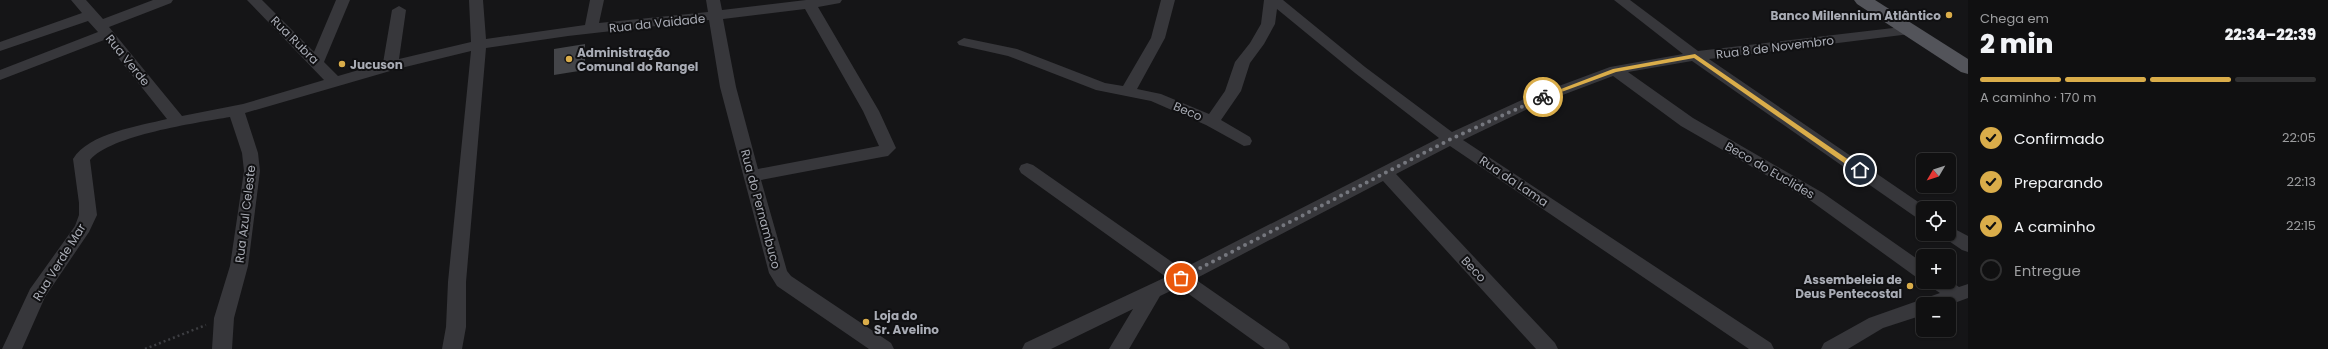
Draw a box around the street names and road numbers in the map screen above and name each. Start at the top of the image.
street label: Rua da Vaidade [608,9,706,37]
street label: Rua Rubra [267,12,323,68]
street label: Rua Verde [102,31,154,89]
street label: Rua 8 de Novembro [1715,31,1835,63]
street label: Beco [1171,97,1205,125]
street label: Beco do Euclides [1722,137,1818,203]
street label: Rua do Pernambuco [737,147,785,271]
street label: Rua da Lama [1476,152,1552,210]
street label: Rua Azul Celeste [231,164,259,264]
street label: Rua Verde Mar [28,220,90,304]
street label: Beco [1458,252,1491,286]

